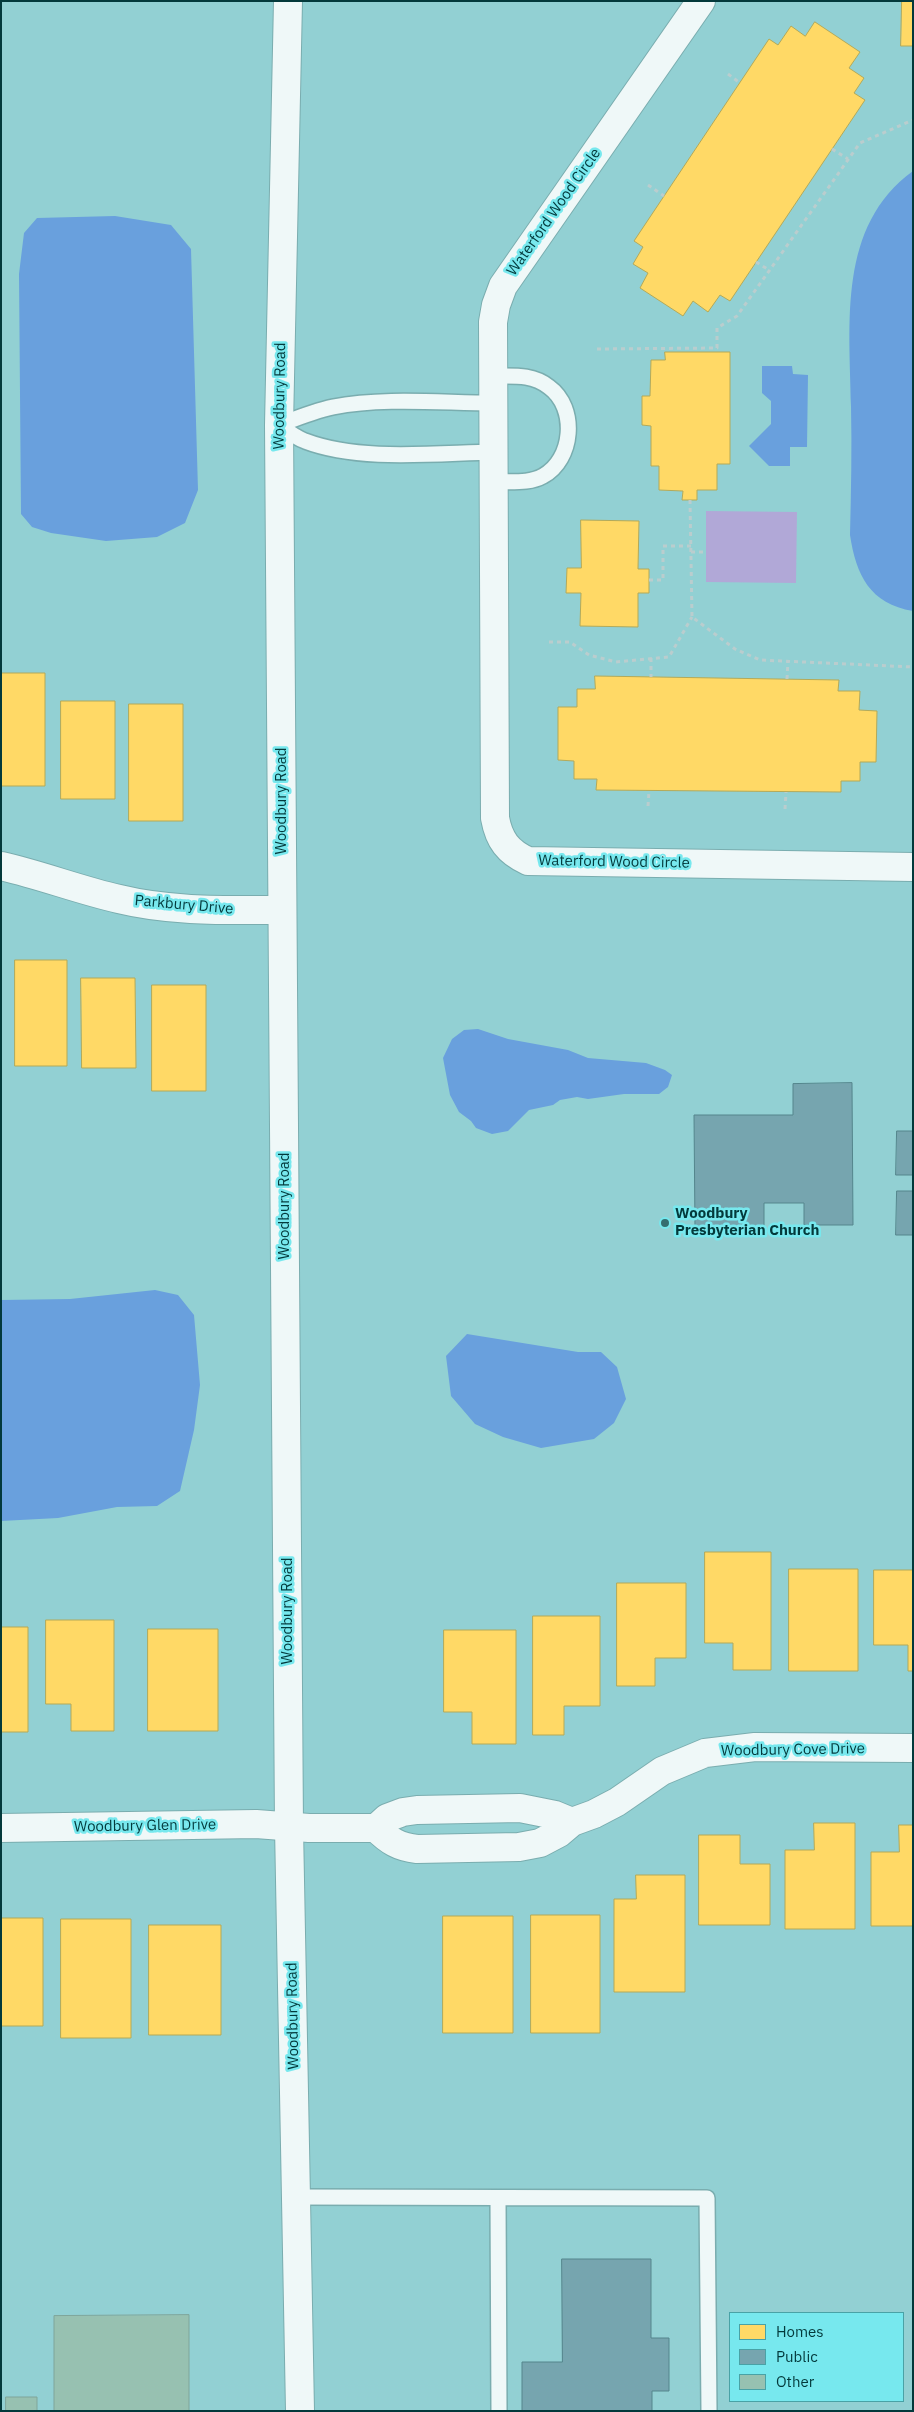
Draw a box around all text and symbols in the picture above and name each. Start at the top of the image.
street label: Waterford Wood Circle [503,145,605,279]
street label: Woodbury Road [270,342,290,450]
street label: Woodbury Road [273,747,291,855]
street label: Waterford Wood Circle [538,852,690,872]
street label: Parkbury Drive [134,892,234,918]
street label: Woodbury Road [276,1152,294,1260]
place label: Woodbury Presbyterian Church [675,1205,819,1240]
marker: Woodbury Presbyterian Church [659,1217,671,1229]
street label: Woodbury Road [279,1557,297,1665]
street label: Woodbury Cove Drive [721,1740,865,1760]
street label: Woodbury Glen Drive [74,1816,216,1836]
street label: Woodbury Road [283,1962,303,2070]
legend [729,2312,904,2402]
text: Homes [776,2322,824,2341]
text: Public [776,2347,818,2366]
text: Other [776,2372,814,2391]

